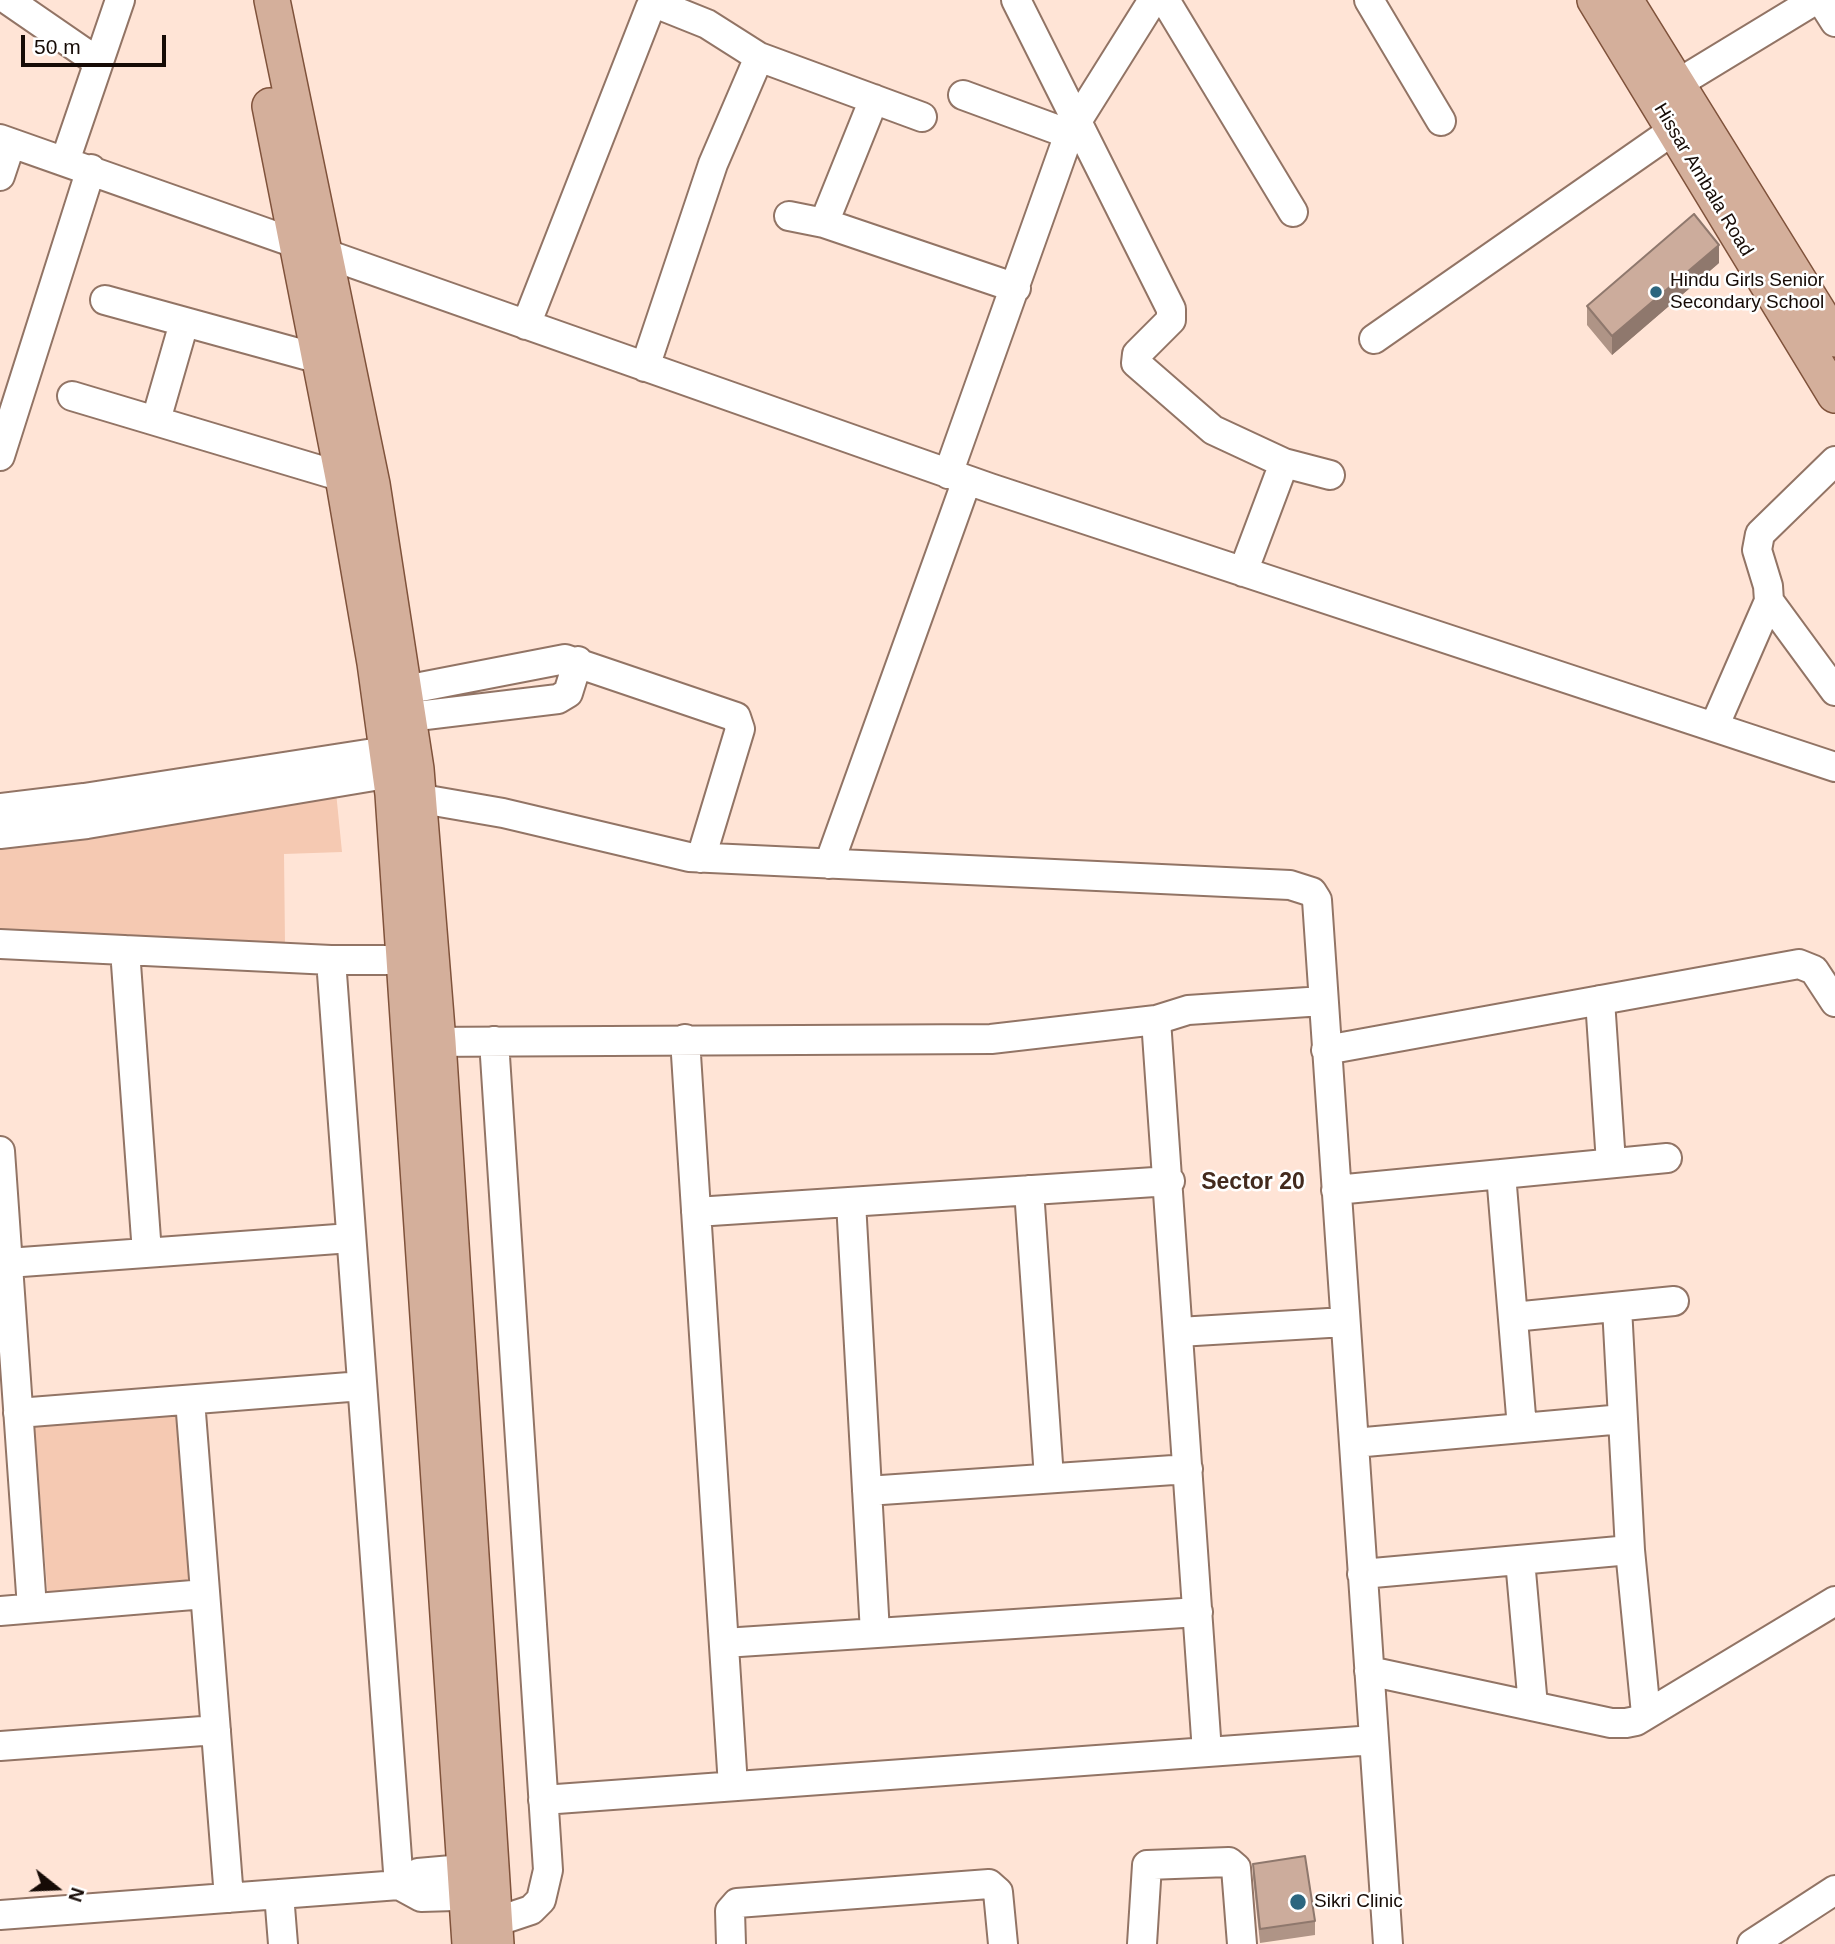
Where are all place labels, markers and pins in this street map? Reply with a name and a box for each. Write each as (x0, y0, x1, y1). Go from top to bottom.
place label: Hindu Girls Senior Secondary School (1670, 270, 1824, 314)
marker: Hindu Girls Senior Secondary School (1648, 284, 1664, 300)
place label: Sikri Clinic (1314, 1891, 1403, 1913)
marker: Sikri Clinic (1288, 1892, 1308, 1912)

